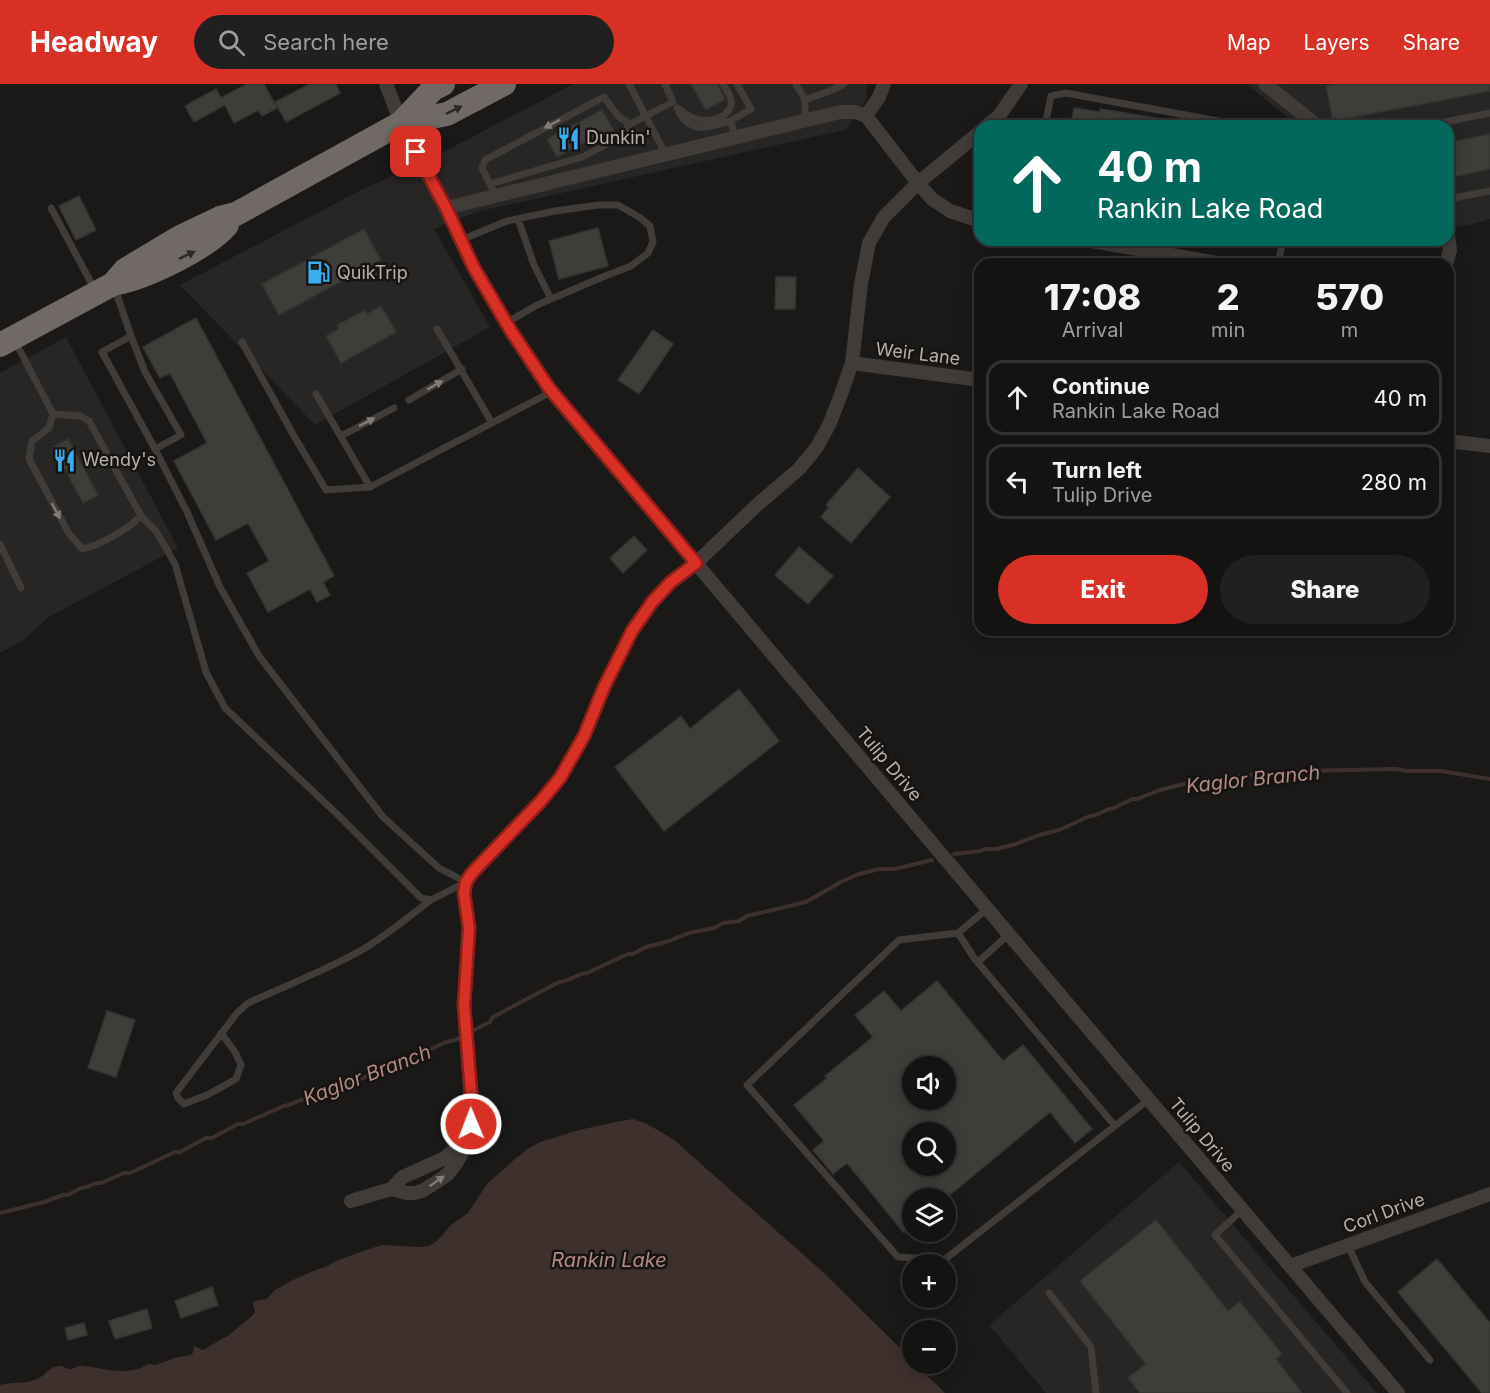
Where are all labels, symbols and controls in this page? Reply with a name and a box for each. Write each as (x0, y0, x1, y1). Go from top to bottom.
search box (194, 15, 614, 69)
text: Headway (30, 25, 158, 59)
icon: search (215, 26, 248, 59)
text: Search here (263, 29, 389, 55)
text: Map (1227, 30, 1271, 55)
text: Layers (1304, 30, 1370, 55)
text: Share (1403, 30, 1460, 55)
one-way arrow (446, 105, 463, 114)
one-way arrow (544, 119, 561, 129)
restaurant icon: Dunkin' (555, 125, 581, 151)
pin (390, 126, 441, 177)
place label: Dunkin' (586, 127, 651, 148)
icon: arrive (399, 135, 432, 168)
text: 40 m (1097, 141, 1202, 192)
icon: ahead (998, 144, 1076, 222)
text: Rankin Lake Road (1097, 192, 1323, 225)
one-way arrow (178, 250, 195, 259)
fuel station icon: QuikTrip (306, 260, 332, 286)
place label: QuikTrip (337, 262, 408, 283)
text: 17:08 (1044, 275, 1141, 319)
text: 2 (1217, 275, 1240, 319)
text: 570 (1315, 275, 1384, 319)
text: Arrival (1062, 318, 1123, 342)
text: min (1211, 318, 1245, 342)
text: m (1341, 318, 1358, 342)
street label: Weir Lane (875, 338, 961, 369)
text: Continue (1052, 373, 1150, 399)
one-way arrow (427, 379, 443, 390)
icon: ahead (1001, 381, 1034, 414)
text: 40 m (1373, 385, 1427, 411)
text: Rankin Lake Road (1052, 399, 1220, 423)
one-way arrow (359, 417, 376, 427)
restaurant icon: Wendy's (51, 447, 77, 473)
place label: Wendy's (82, 449, 156, 470)
text: Turn left (1052, 457, 1142, 483)
icon: left (1001, 465, 1034, 498)
text: 280 m (1361, 469, 1427, 495)
text: Tulip Drive (1052, 483, 1152, 507)
one-way arrow (51, 503, 61, 520)
button: Exit (998, 555, 1208, 624)
button: Share (1220, 555, 1430, 624)
street label: Tulip Drive (852, 722, 926, 805)
water label: Kaglor Branch (1185, 760, 1321, 798)
water label: Kaglor Branch (300, 1040, 434, 1110)
map controls (902, 1056, 956, 1374)
button: sound (902, 1056, 956, 1110)
position arrow (439, 1092, 503, 1156)
street label: Tulip Drive (1165, 1093, 1239, 1176)
button: search (902, 1122, 956, 1176)
one-way arrow (428, 1175, 444, 1187)
button: layers (902, 1188, 956, 1242)
street label: Corl Drive (1340, 1188, 1427, 1237)
water label: Rankin Lake (551, 1248, 667, 1272)
button: + (902, 1254, 956, 1308)
button: − (902, 1320, 956, 1374)

